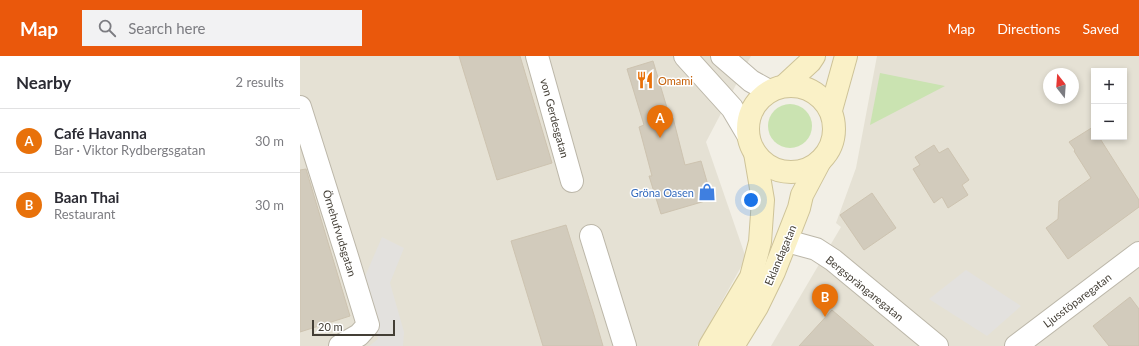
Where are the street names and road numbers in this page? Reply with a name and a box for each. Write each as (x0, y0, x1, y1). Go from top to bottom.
street label: von Gerdesgatan (538, 77, 572, 159)
street label: Örnehufvudsgatan (321, 188, 359, 278)
street label: Eklandagatan (761, 223, 799, 287)
street label: Bergsprängaregatan (823, 253, 907, 323)
street label: Ljusstöparegatan (1040, 270, 1114, 330)

